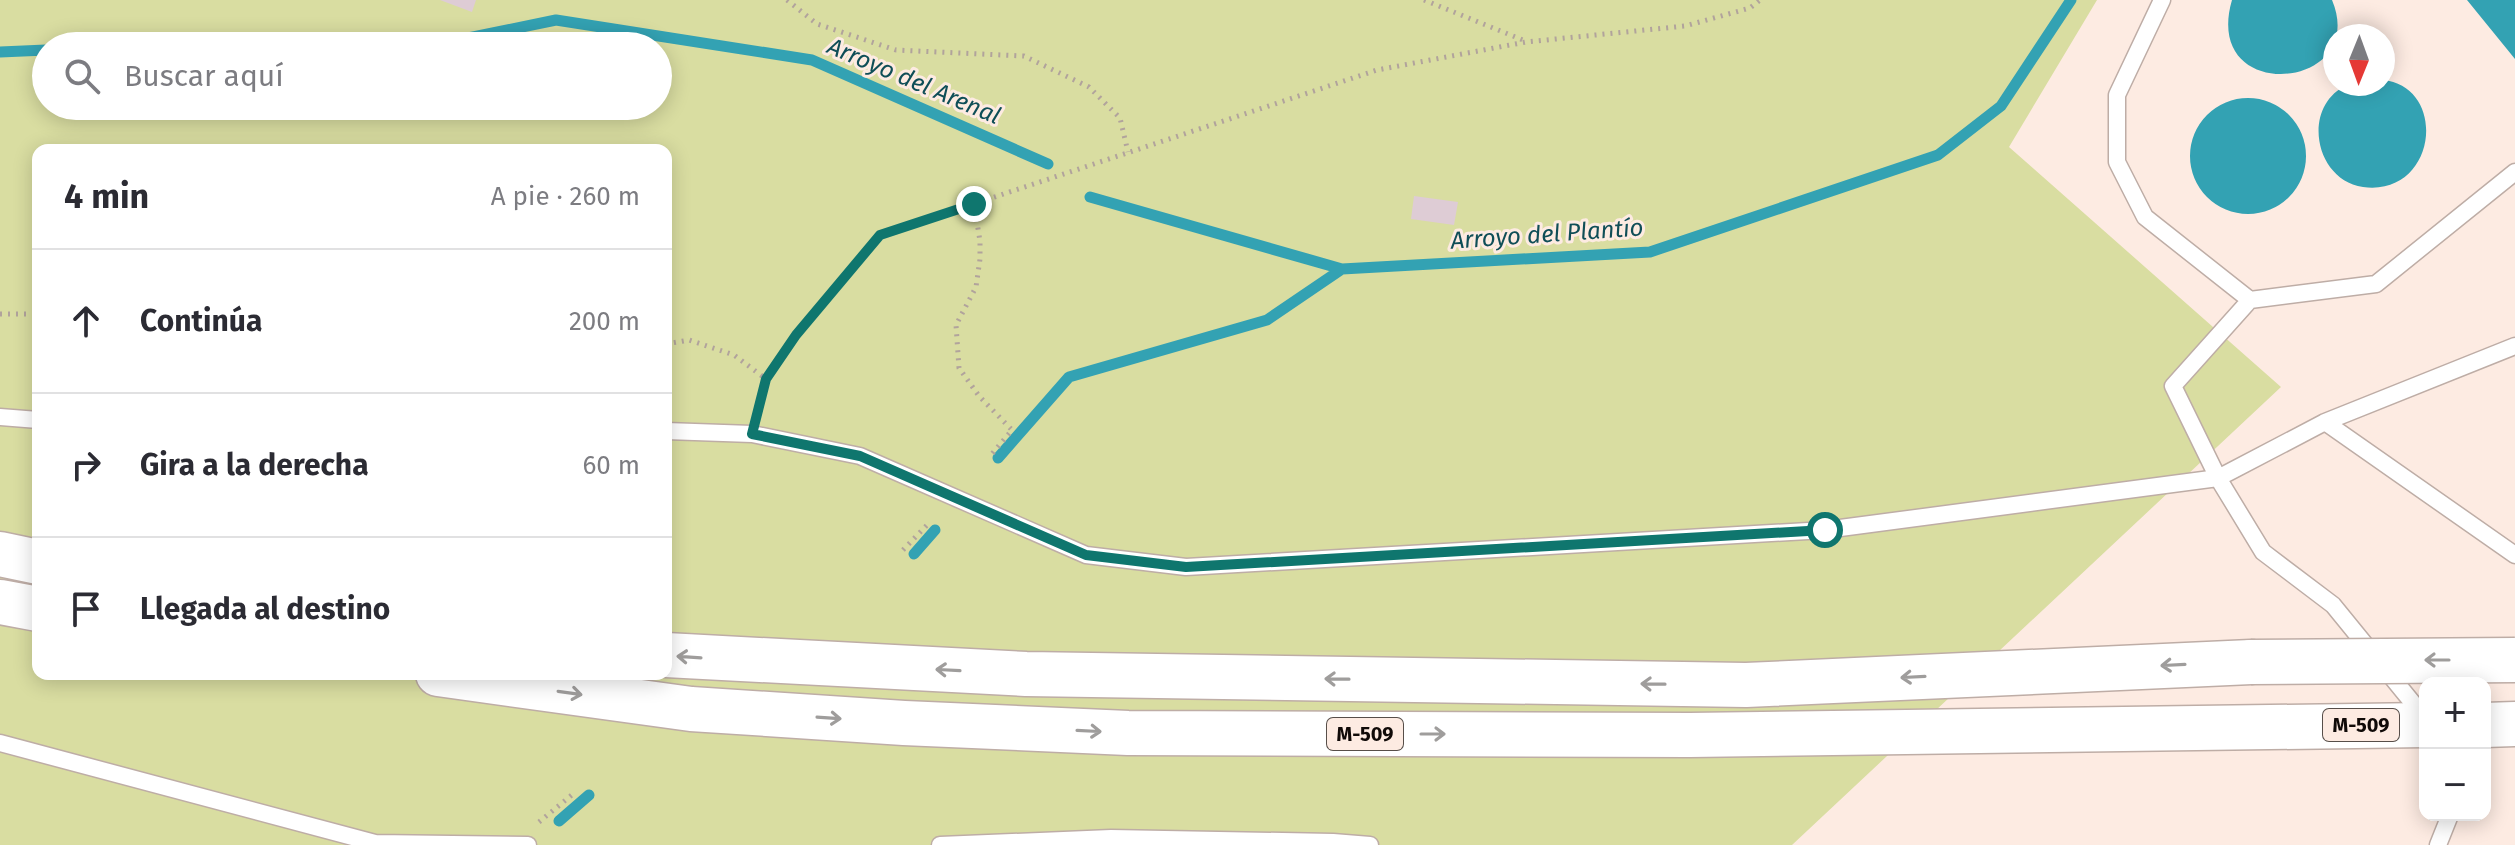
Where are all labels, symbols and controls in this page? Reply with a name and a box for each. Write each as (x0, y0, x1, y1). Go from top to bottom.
north arrow (2323, 24, 2395, 96)
search box (32, 32, 672, 120)
water label: Arroyo del Arenal (822, 32, 1005, 130)
icon: search (60, 54, 104, 98)
text: Buscar aquí (124, 58, 284, 94)
text: 4 min (64, 176, 149, 217)
text: A pie · 260 m (491, 181, 640, 212)
route end (956, 186, 992, 222)
water label: Arroyo del Plantío (1449, 213, 1644, 255)
icon: ahead (64, 299, 108, 343)
text: Continúa (140, 303, 262, 339)
text: 200 m (569, 306, 640, 337)
icon: right (64, 443, 108, 487)
text: Gira a la derecha (140, 447, 369, 483)
text: 60 m (582, 450, 640, 481)
route start (1807, 512, 1843, 548)
icon: arrive (64, 587, 108, 631)
text: Llegada al destino (140, 591, 390, 627)
one-way arrow (676, 649, 703, 664)
one-way arrow (2424, 652, 2451, 668)
one-way arrow (2160, 658, 2187, 673)
one-way arrow (935, 662, 962, 677)
one-way arrow (1900, 670, 1927, 685)
one-way arrow (1324, 671, 1351, 687)
one-way arrow (1640, 676, 1667, 692)
map controls (2419, 677, 2491, 821)
button: + (2419, 677, 2491, 749)
one-way arrow (556, 685, 583, 700)
road number: M-509 (2323, 709, 2399, 741)
one-way arrow (815, 711, 842, 726)
road number: M-509 (1327, 718, 1403, 750)
one-way arrow (1075, 724, 1102, 739)
one-way arrow (1419, 726, 1446, 742)
button: − (2419, 749, 2491, 821)

